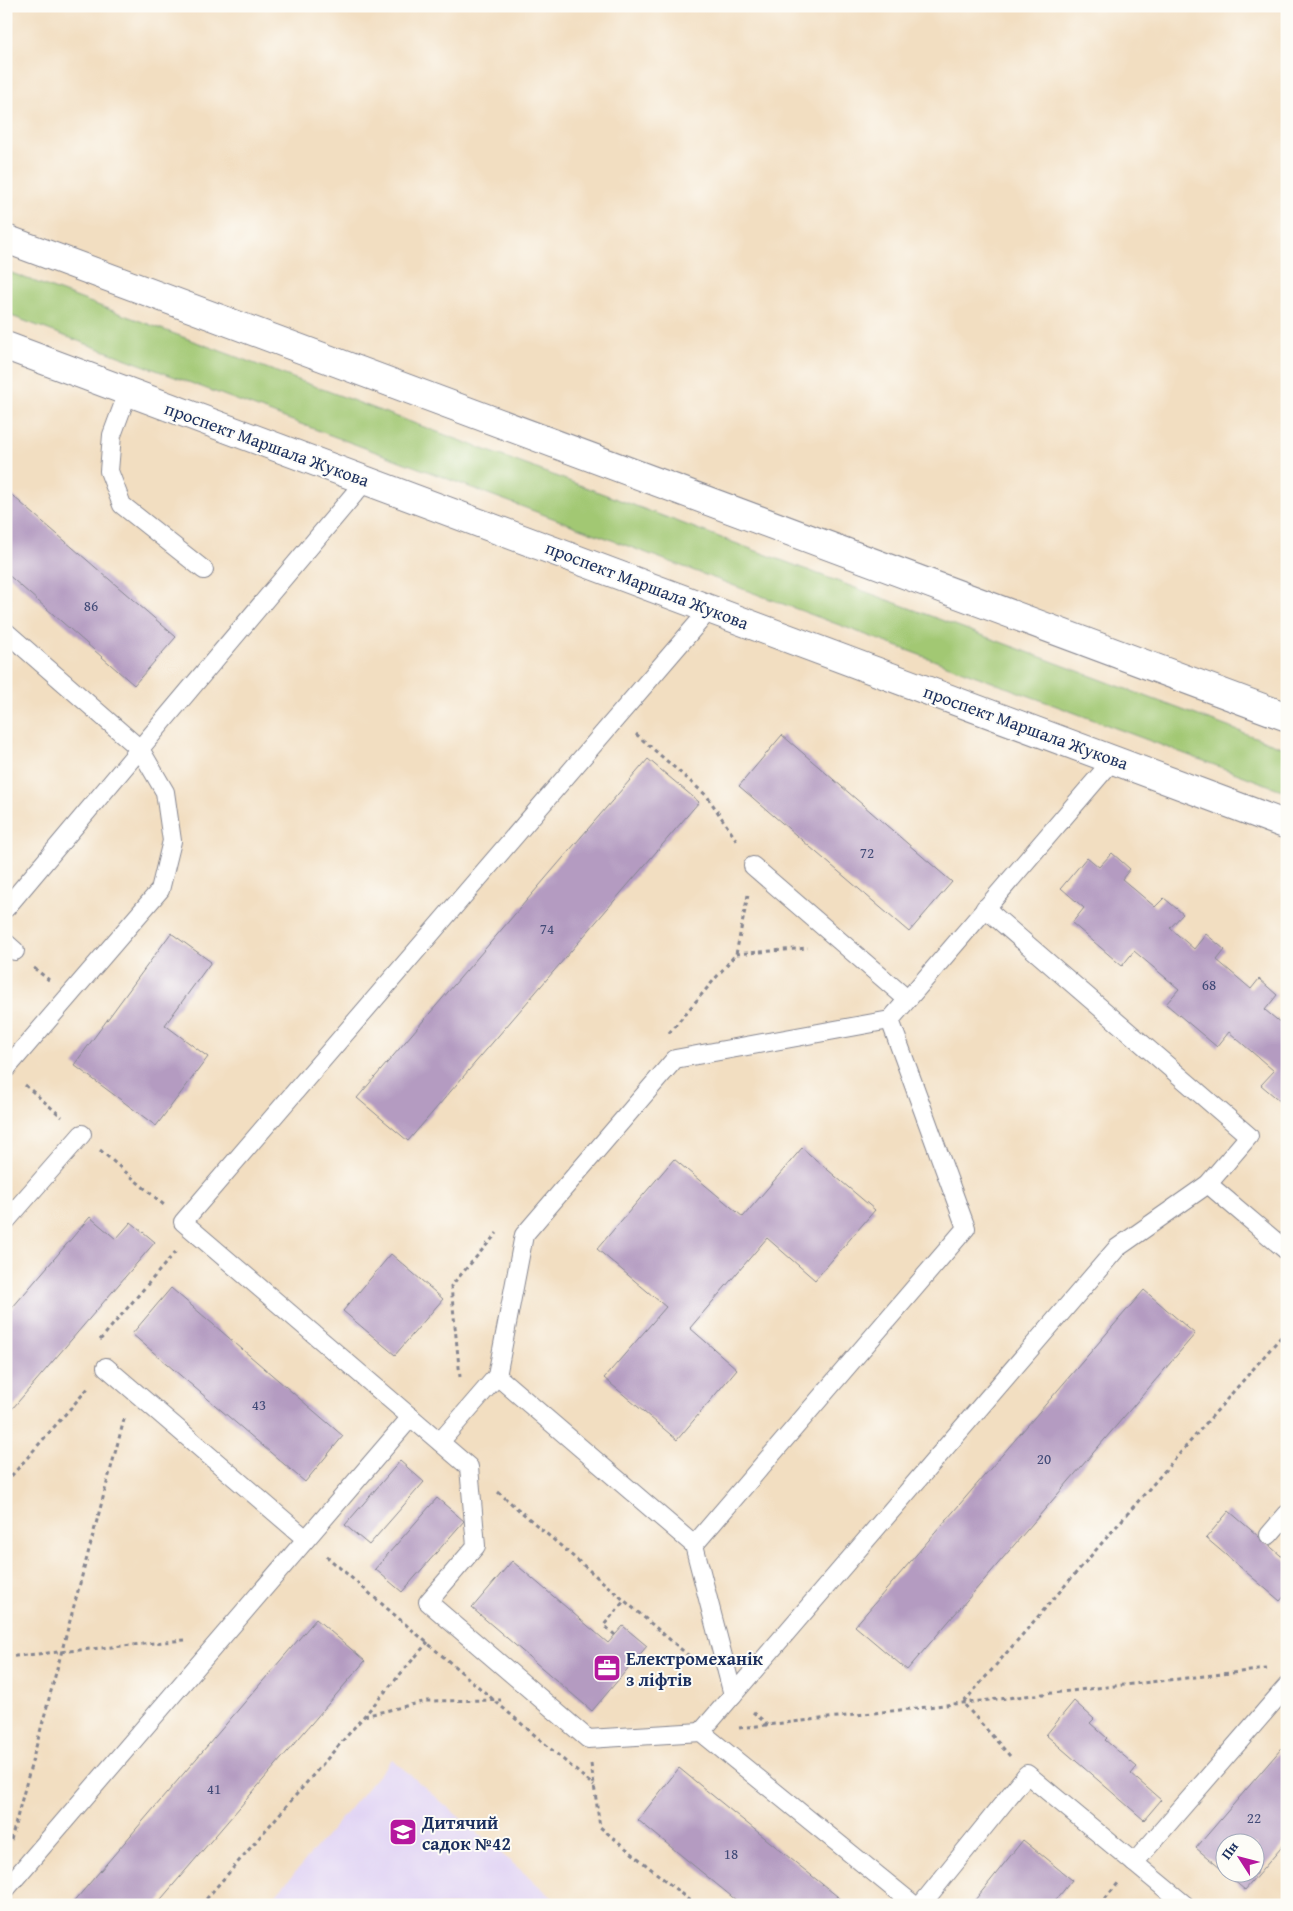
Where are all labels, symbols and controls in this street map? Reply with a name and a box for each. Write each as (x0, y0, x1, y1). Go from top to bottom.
street label: проспект Маршала Жукова (161, 394, 373, 494)
street label: проспект Маршала Жукова (541, 534, 753, 636)
house number: 86 (84, 595, 98, 616)
street label: проспект Маршала Жукова (920, 677, 1132, 777)
house number: 72 (860, 842, 874, 863)
house number: 74 (540, 918, 554, 939)
house number: 68 (1202, 974, 1216, 995)
house number: 43 (252, 1394, 266, 1415)
house number: 20 (1037, 1448, 1051, 1469)
place label: Електромеханік з ліфтів (626, 1645, 764, 1693)
office icon: Електромеханік з ліфтів (592, 1653, 622, 1683)
house number: 41 (207, 1778, 221, 1799)
house number: 22 (1247, 1807, 1261, 1828)
place label: Дитячий садок №42 (421, 1809, 511, 1857)
school or university icon: Дитячий садок №42 (388, 1817, 418, 1847)
north arrow (1216, 1834, 1266, 1884)
text: Пн (1216, 1837, 1243, 1864)
house number: 18 (724, 1843, 738, 1864)

